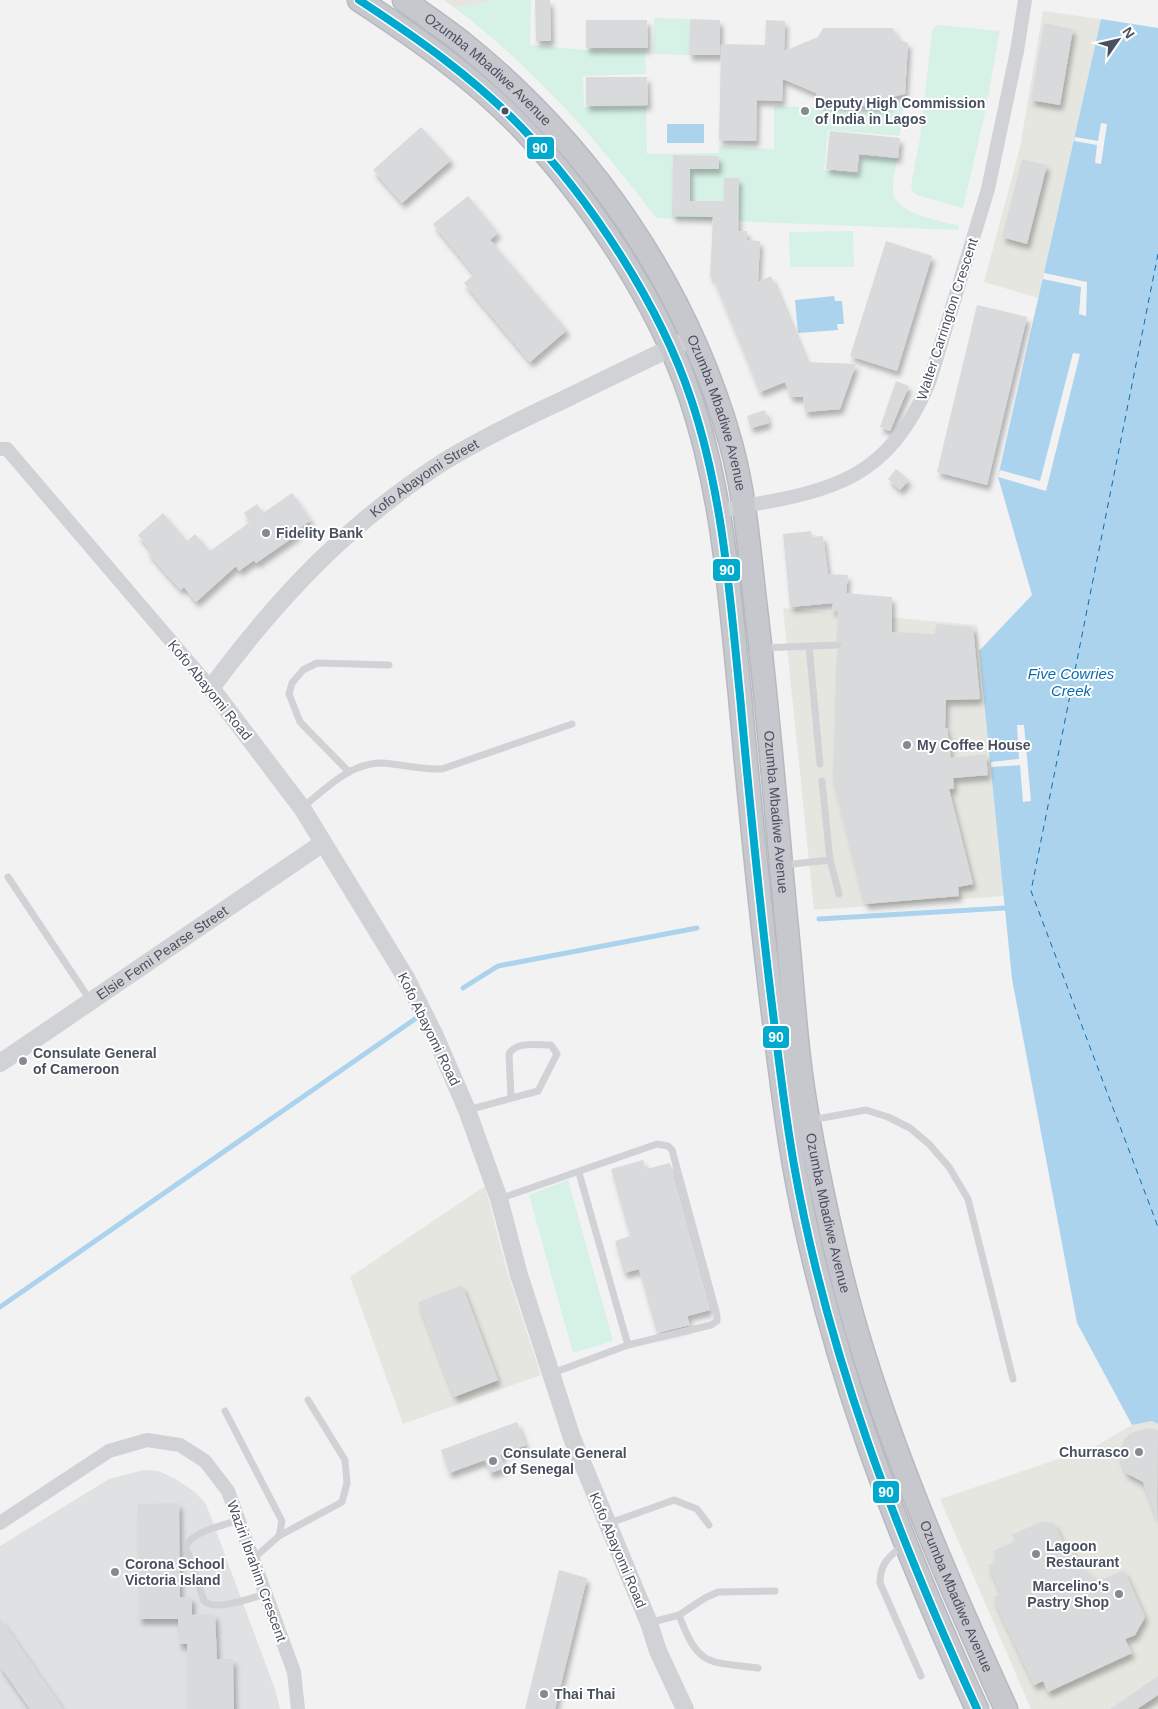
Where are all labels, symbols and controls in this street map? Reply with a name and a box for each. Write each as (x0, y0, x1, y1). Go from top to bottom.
street label: Ozumba Mbadiwe Avenue (421, 10, 555, 129)
north arrow (1093, 15, 1143, 65)
text: N (1119, 24, 1138, 41)
place label: Deputy High Commission of India in Lagos (815, 95, 985, 127)
marker: Deputy High Commission of India in Lagos (799, 105, 811, 117)
unlabelled marker (500, 106, 510, 116)
line badge: 90 (526, 136, 555, 160)
text: 90 (532, 140, 548, 156)
street label: Walter Carrington Crescent (913, 236, 981, 402)
street label: Ozumba Mbadiwe Avenue (684, 332, 749, 492)
street label: Kofo Abayomi Street (367, 435, 481, 520)
place label: Fidelity Bank (276, 525, 363, 541)
marker: Fidelity Bank (260, 527, 272, 539)
line badge: 90 (712, 558, 741, 582)
text: 90 (719, 562, 735, 578)
street label: Kofo Abayomi Road (165, 637, 255, 743)
water label: Five Cowries Creek (1028, 665, 1115, 699)
street label: Ozumba Mbadiwe Avenue (761, 730, 792, 894)
place label: My Coffee House (917, 737, 1031, 753)
marker: My Coffee House (901, 739, 913, 751)
street label: Elsie Femi Pearse Street (93, 902, 231, 1003)
street label: Kofo Abayomi Road (395, 970, 463, 1088)
line badge: 90 (762, 1025, 790, 1049)
text: 90 (768, 1029, 784, 1045)
place label: Consulate General of Cameroon (33, 1045, 157, 1077)
marker: Consulate General of Cameroon (17, 1055, 29, 1067)
street label: Ozumba Mbadiwe Avenue (803, 1132, 854, 1295)
place label: Churrasco (1059, 1444, 1129, 1460)
place label: Consulate General of Senegal (503, 1445, 627, 1477)
marker: Churrasco (1133, 1446, 1145, 1458)
marker: Consulate General of Senegal (487, 1455, 499, 1467)
line badge: 90 (872, 1480, 900, 1504)
text: 90 (878, 1484, 894, 1500)
street label: Kofo Abayomi Road (586, 1490, 650, 1610)
street label: Waziri Ibrahim Crescent (224, 1498, 290, 1644)
street label: Ozumba Mbadiwe Avenue (917, 1518, 996, 1675)
place label: Lagoon Restaurant (1046, 1538, 1119, 1570)
marker: Lagoon Restaurant (1030, 1548, 1042, 1560)
place label: Corona School Victoria Island (125, 1556, 225, 1588)
marker: Corona School Victoria Island (109, 1566, 121, 1578)
place label: Marcelino's Pastry Shop (1027, 1578, 1109, 1610)
marker: Marcelino's Pastry Shop (1113, 1588, 1125, 1600)
place label: Thai Thai (554, 1686, 615, 1702)
marker: Thai Thai (538, 1688, 550, 1700)

